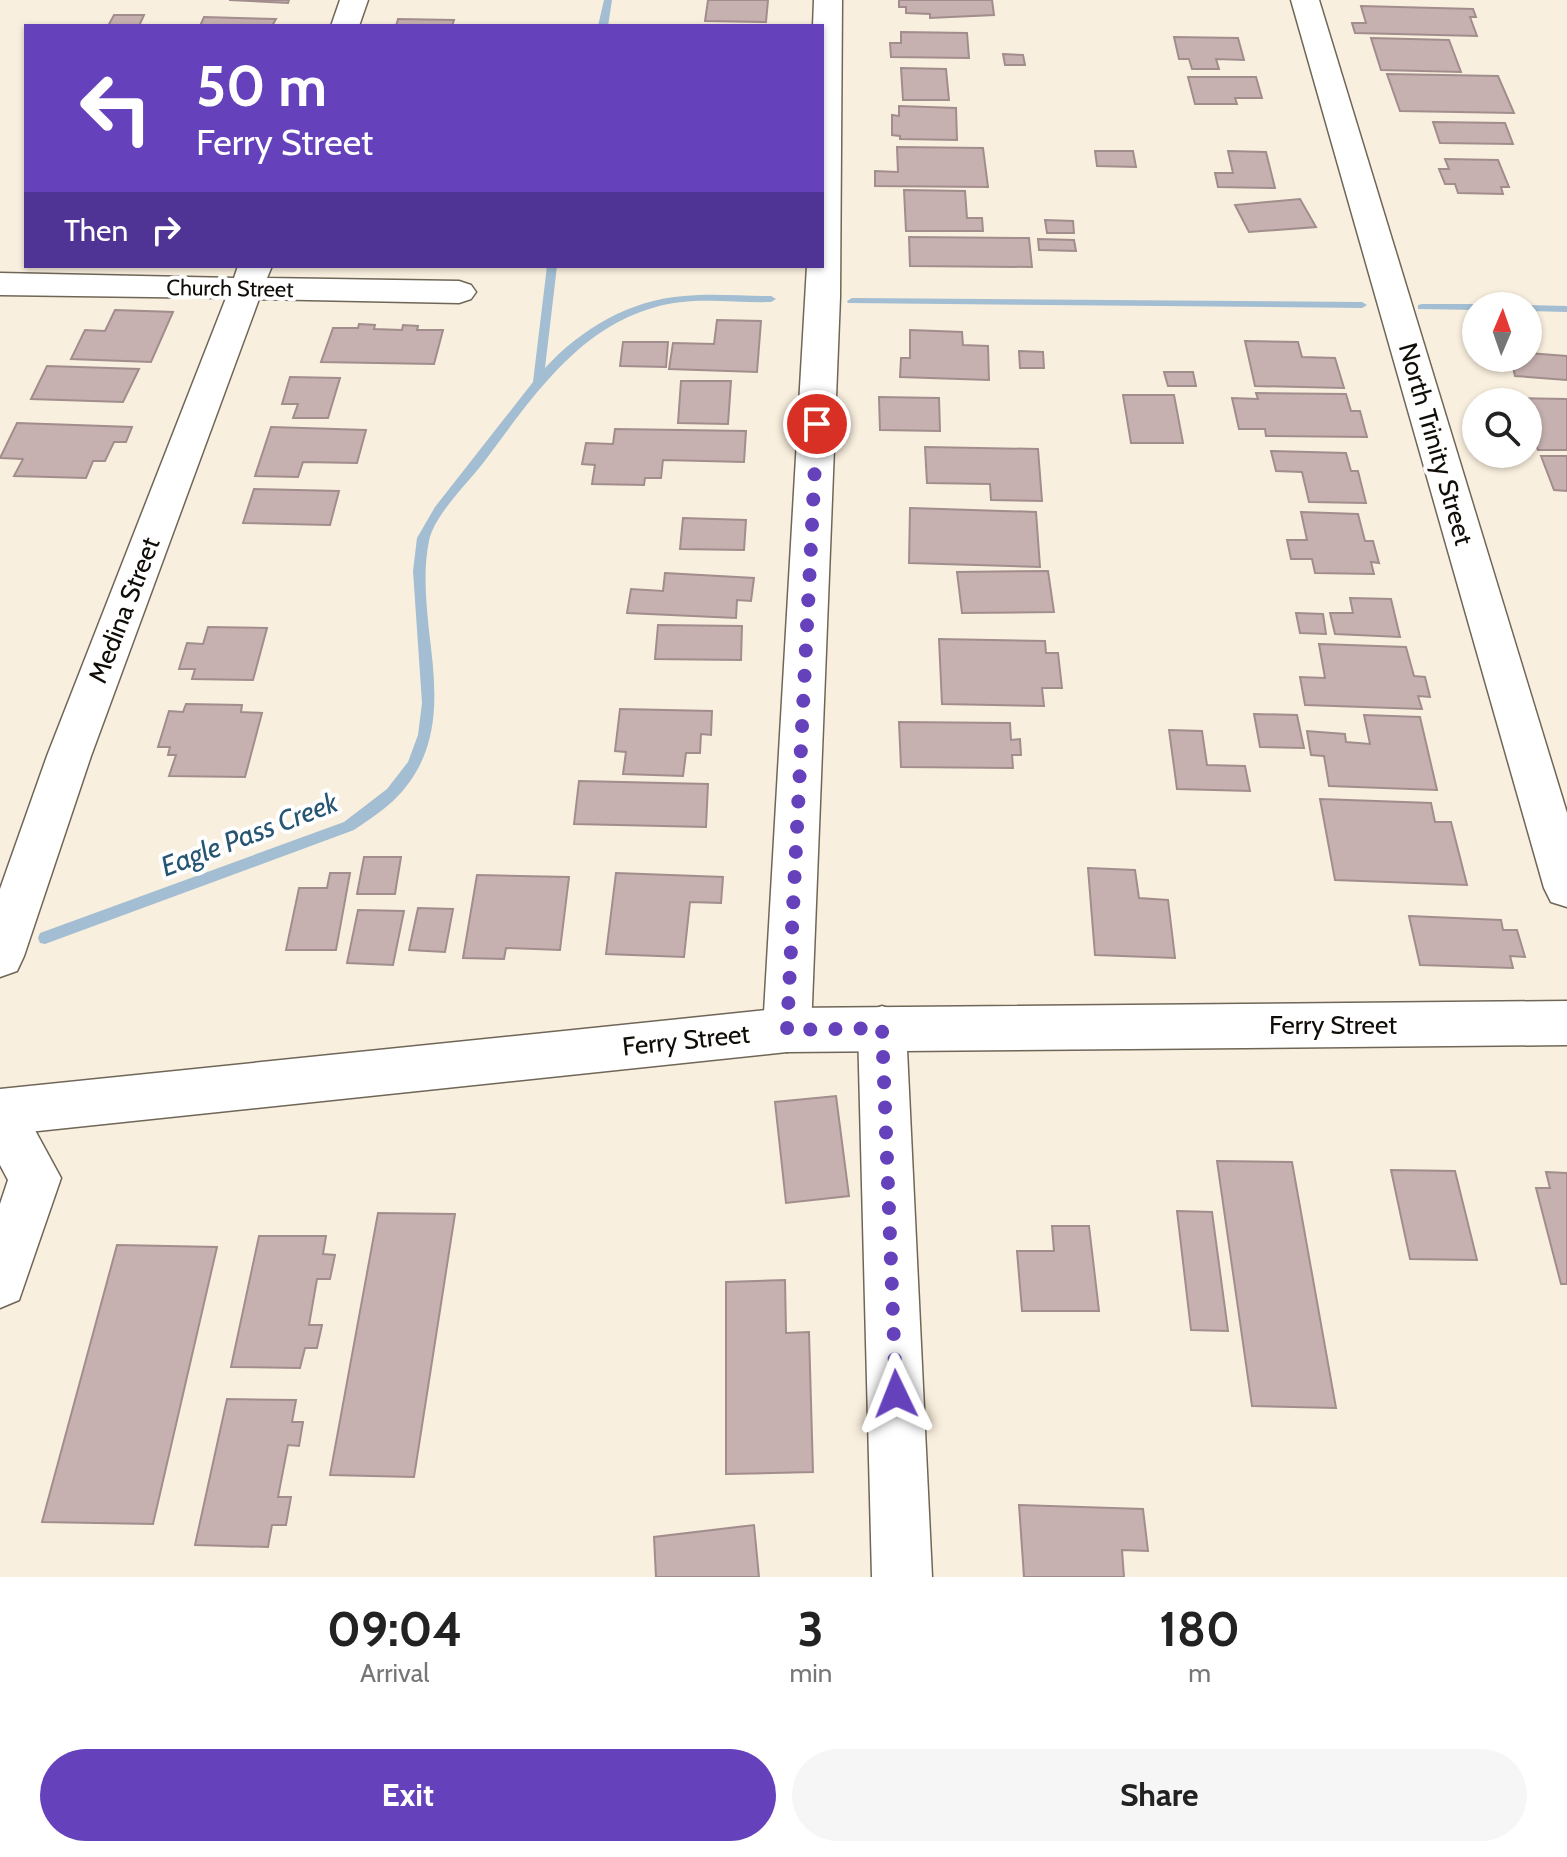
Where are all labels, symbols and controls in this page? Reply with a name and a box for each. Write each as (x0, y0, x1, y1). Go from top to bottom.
text: 50 m (196, 52, 327, 120)
icon: left (64, 56, 168, 160)
text: Ferry Street (196, 120, 373, 164)
icon: right (144, 208, 188, 252)
text: Then (64, 212, 128, 249)
street label: Church Street (166, 274, 294, 303)
north arrow (1462, 292, 1542, 372)
map controls (1462, 292, 1542, 468)
street label: North Trinity Street (1392, 339, 1480, 549)
button: search (1462, 388, 1542, 468)
pin (783, 390, 851, 458)
icon: arrive (795, 402, 839, 446)
street label: Medina Street (82, 532, 167, 688)
water label: Eagle Pass Creek (156, 784, 343, 883)
street label: Ferry Street (1269, 1009, 1397, 1041)
street label: Ferry Street (621, 1017, 752, 1063)
position arrow (854, 1352, 938, 1436)
text: 09:04 (327, 1600, 462, 1658)
text: 3 (798, 1600, 824, 1658)
text: 180 (1159, 1600, 1240, 1658)
text: Arrival (360, 1657, 429, 1689)
text: min (789, 1657, 832, 1689)
text: m (1188, 1657, 1211, 1689)
button: Exit (40, 1749, 776, 1841)
button: Share (792, 1749, 1527, 1841)

